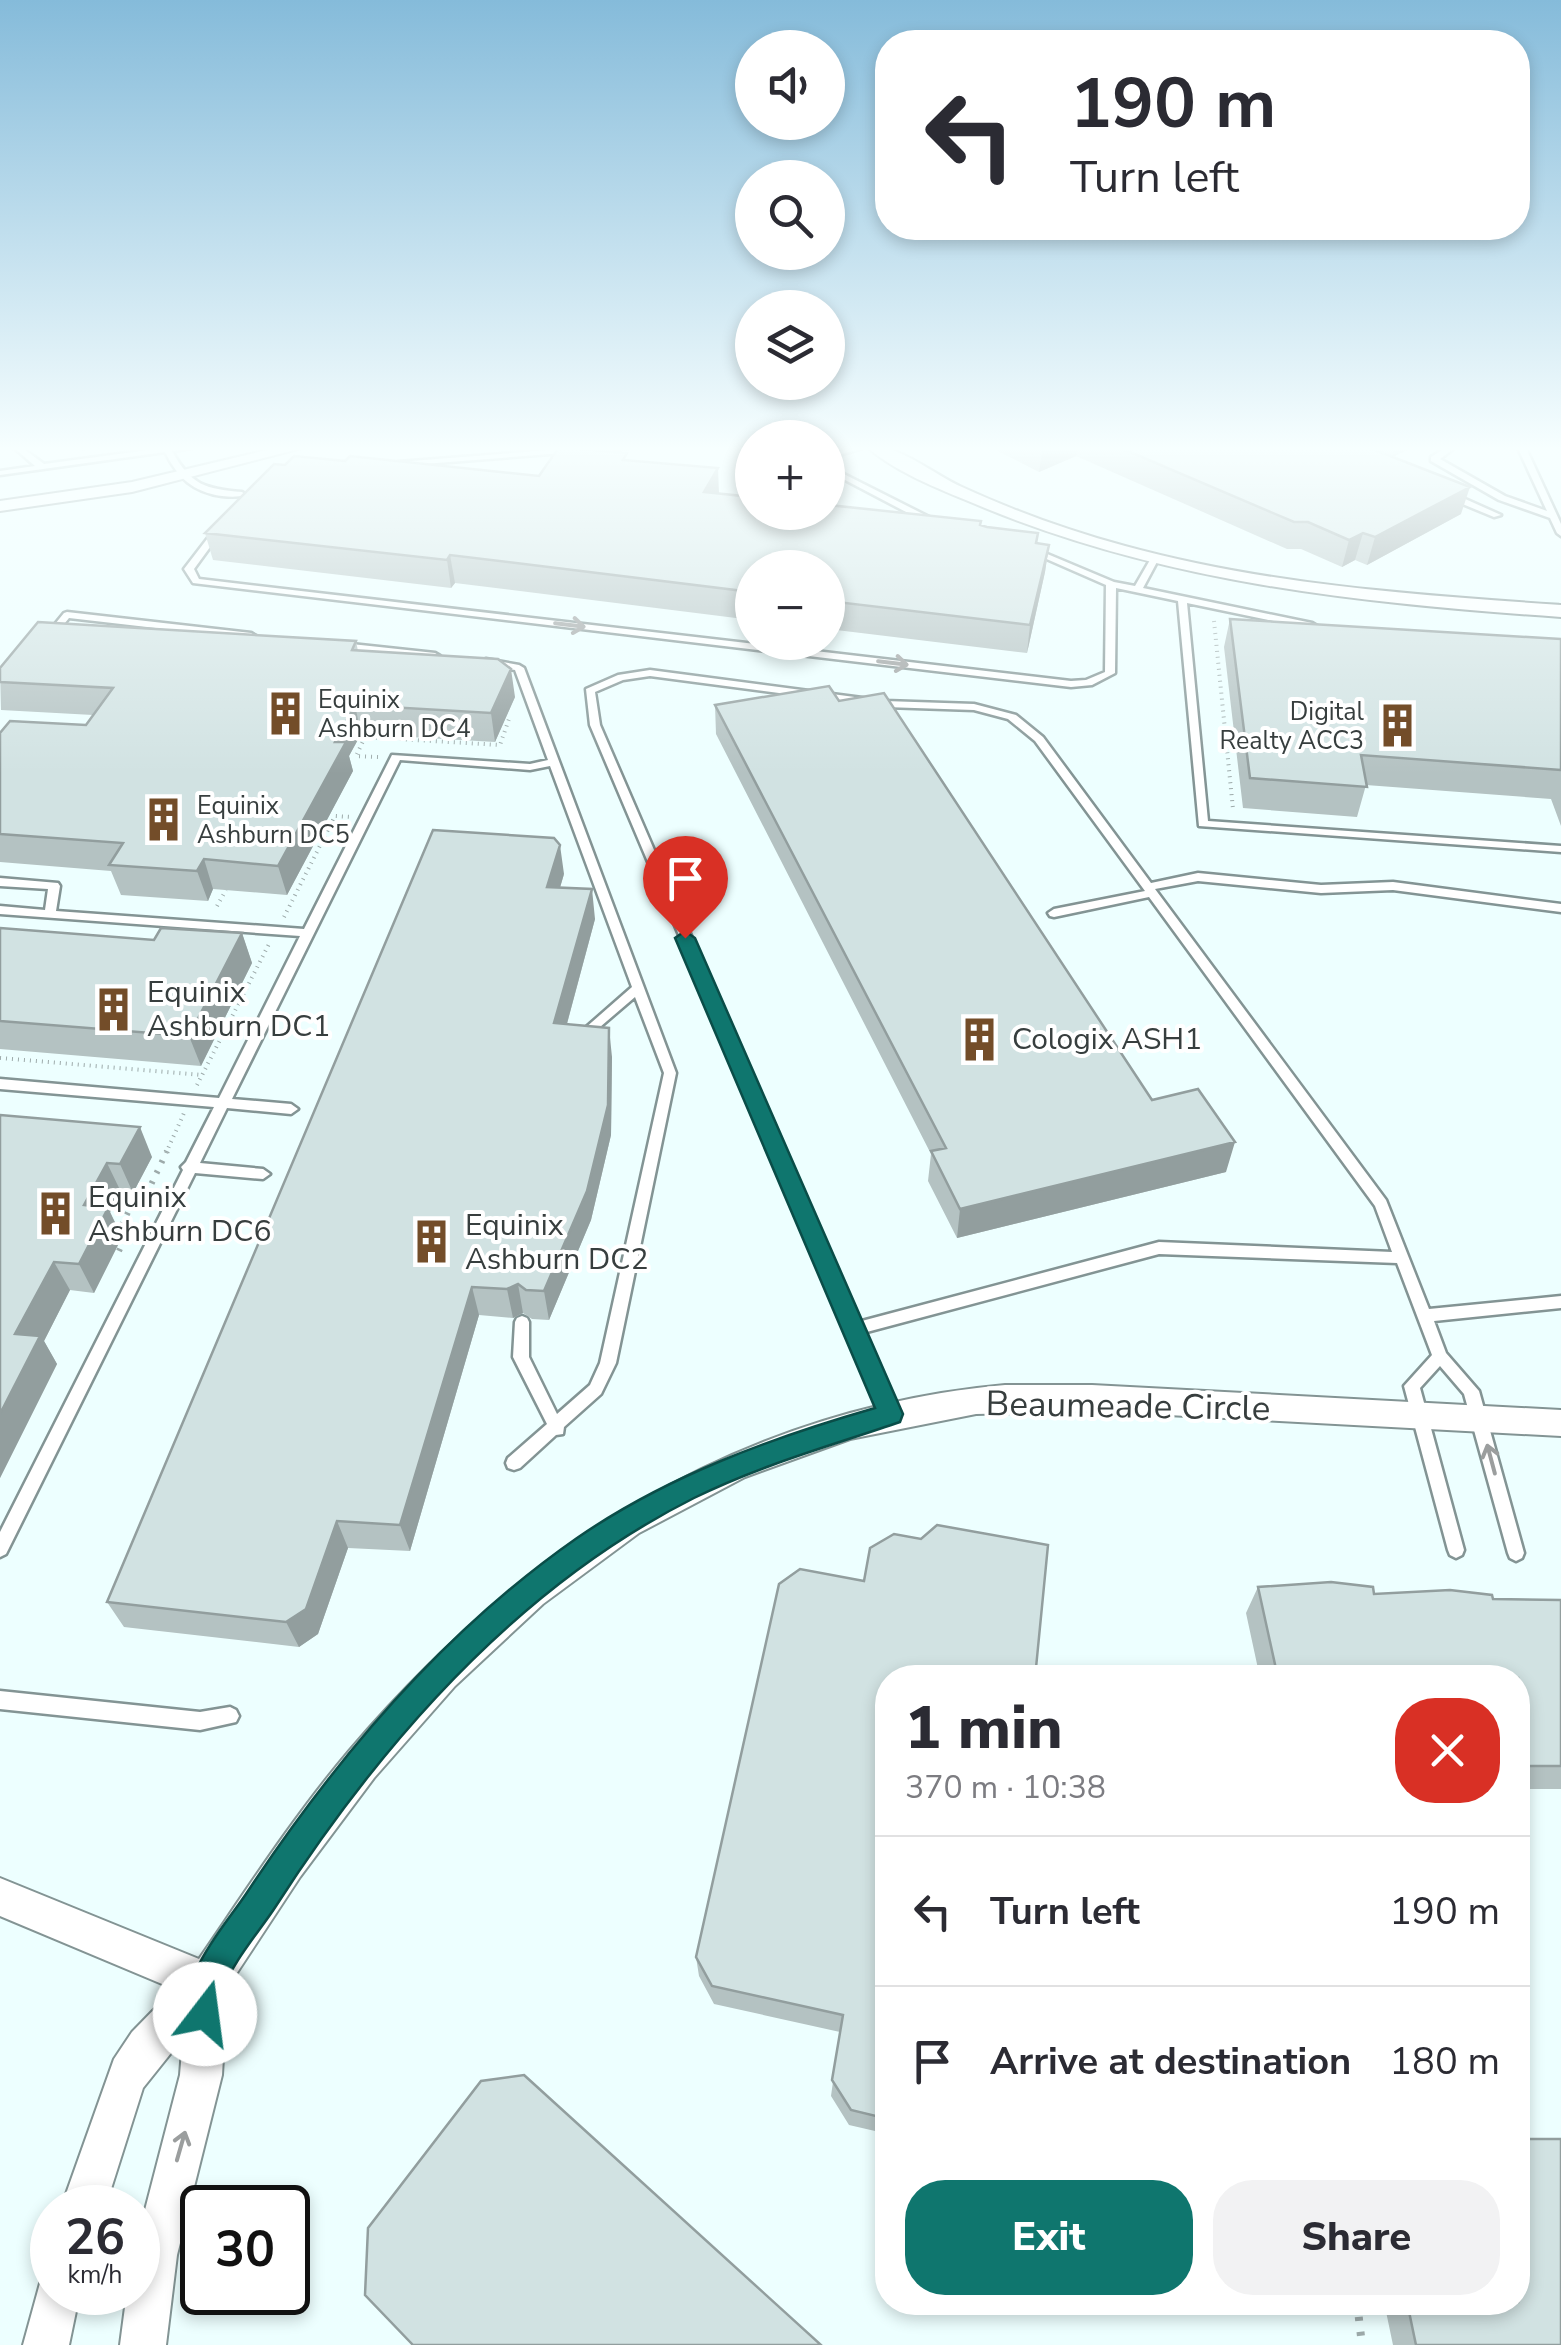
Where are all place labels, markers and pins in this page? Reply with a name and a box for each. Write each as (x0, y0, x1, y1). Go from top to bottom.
place label: Equinix Ashburn DC4 (318, 683, 471, 746)
building icon: Equinix Ashburn DC4 (261, 690, 309, 738)
place label: Digital Realty ACC3 (1220, 695, 1365, 758)
building icon: Digital Realty ACC3 (1373, 702, 1421, 750)
place label: Equinix Ashburn DC5 (197, 789, 350, 852)
building icon: Equinix Ashburn DC5 (140, 796, 188, 844)
pin (643, 836, 728, 939)
place label: Equinix Ashburn DC1 (147, 972, 330, 1047)
building icon: Equinix Ashburn DC1 (90, 985, 138, 1033)
building icon: Cologix ASH1 (955, 1015, 1003, 1063)
place label: Cologix ASH1 (1012, 1019, 1202, 1060)
place label: Equinix Ashburn DC6 (88, 1177, 271, 1252)
building icon: Equinix Ashburn DC6 (31, 1190, 79, 1238)
place label: Equinix Ashburn DC2 (465, 1205, 648, 1280)
building icon: Equinix Ashburn DC2 (408, 1218, 456, 1266)

